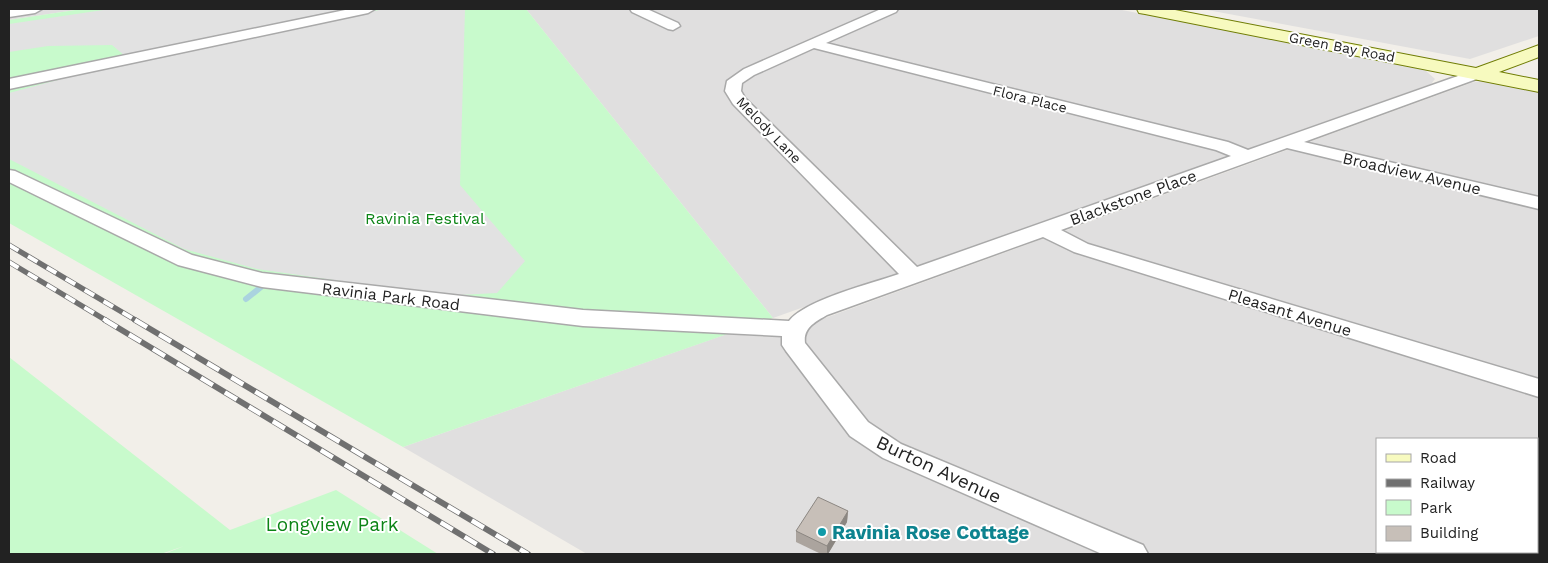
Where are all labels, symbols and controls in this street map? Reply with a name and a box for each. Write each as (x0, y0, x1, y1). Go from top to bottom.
street label: Green Bay Road (1288, 29, 1396, 65)
street label: Flora Place (991, 82, 1069, 116)
street label: Melody Lane (733, 93, 805, 167)
street label: Broadview Avenue (1341, 148, 1483, 199)
street label: Blackstone Place (1067, 166, 1199, 229)
park label: Ravinia Festival (365, 209, 485, 228)
street label: Ravinia Park Road (321, 279, 461, 314)
street label: Pleasant Avenue (1226, 285, 1354, 340)
street label: Burton Avenue (873, 430, 1005, 508)
legend (1376, 438, 1538, 553)
text: Road (1420, 449, 1457, 467)
text: Railway (1420, 474, 1475, 492)
text: Park (1420, 499, 1453, 517)
park label: Longview Park (266, 513, 399, 536)
place label: Ravinia Rose Cottage (832, 521, 1029, 544)
text: Building (1420, 524, 1478, 542)
marker: Ravinia Rose Cottage (816, 526, 828, 538)

